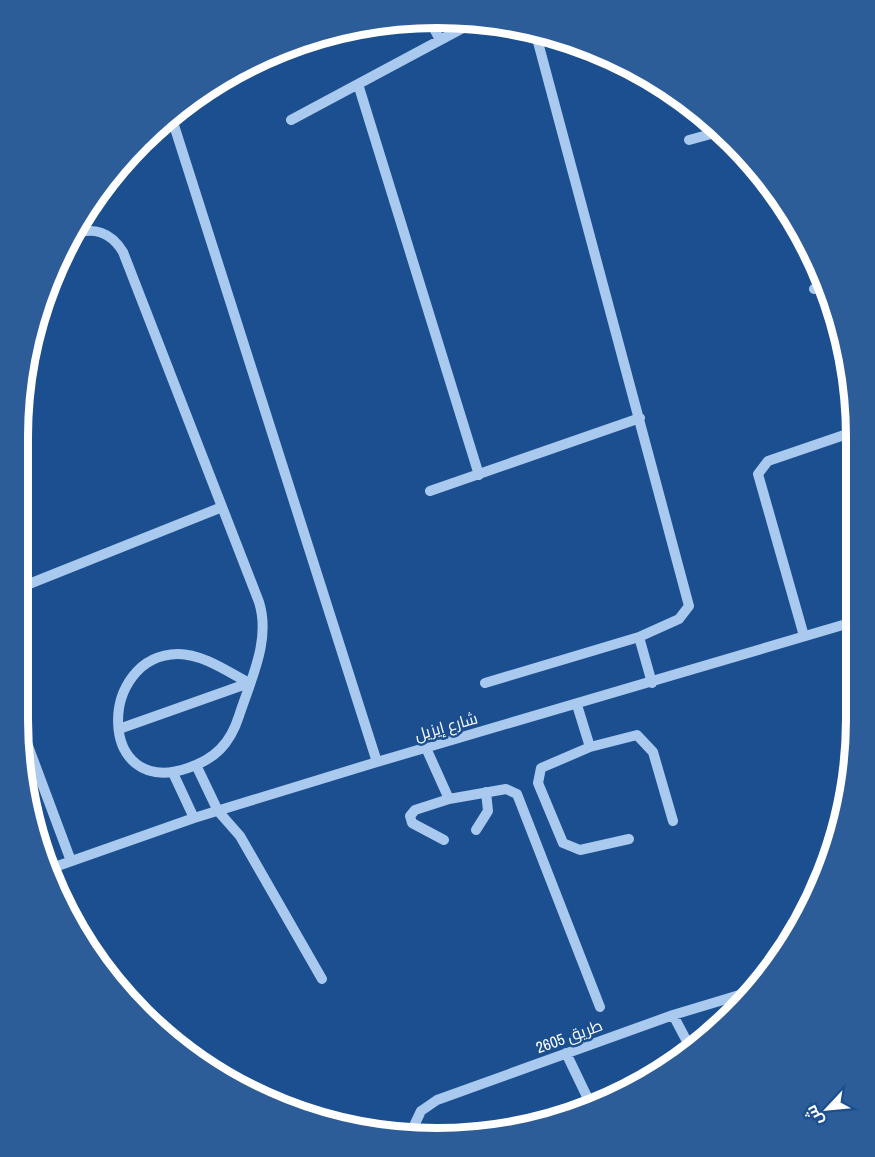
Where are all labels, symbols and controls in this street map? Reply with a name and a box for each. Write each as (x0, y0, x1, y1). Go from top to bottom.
street label: شارع إيزيل (412, 707, 480, 746)
street label: طريق 2605 (533, 1014, 605, 1058)
north arrow (797, 1079, 857, 1139)
text: ش (799, 1102, 828, 1130)

